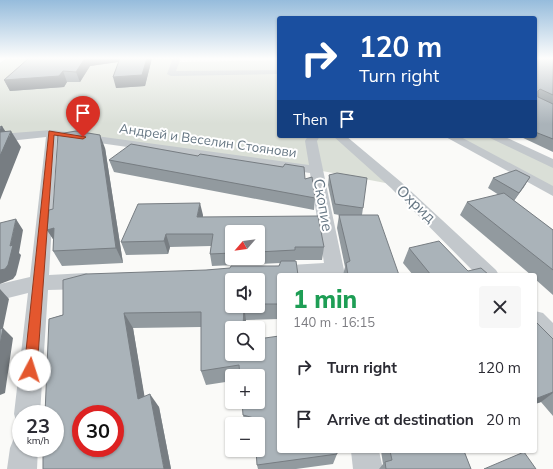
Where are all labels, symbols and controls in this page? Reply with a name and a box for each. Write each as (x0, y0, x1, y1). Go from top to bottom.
text: 120 m (359, 29, 442, 64)
icon: right (293, 32, 345, 84)
text: Turn right (359, 64, 439, 87)
pin (66, 96, 100, 137)
icon: arrive (72, 102, 94, 124)
icon: arrive (336, 108, 358, 130)
text: Then (293, 110, 328, 129)
street label: Андрей и Веселин Стоянови (118, 120, 298, 160)
street label: Скопие (310, 177, 337, 233)
street label: Охрид (393, 181, 440, 227)
north arrow (225, 225, 265, 265)
map controls (225, 225, 265, 457)
button: sound (225, 273, 265, 313)
text: 1 min (293, 284, 357, 314)
button: close (479, 286, 521, 328)
text: 140 m · 16:15 (293, 314, 375, 330)
button: search (225, 321, 265, 361)
position arrow (9, 349, 51, 391)
icon: right (293, 356, 315, 378)
text: Turn right (327, 358, 397, 377)
text: 120 m (477, 358, 521, 377)
button: + (225, 369, 265, 409)
speed limit sign: 30 (72, 405, 124, 457)
icon: arrive (293, 408, 315, 430)
text: Arrive at destination (327, 410, 474, 429)
text: 20 m (486, 410, 521, 429)
text: 23 (26, 413, 50, 438)
button: − (225, 417, 265, 457)
text: km/h (27, 434, 49, 447)

